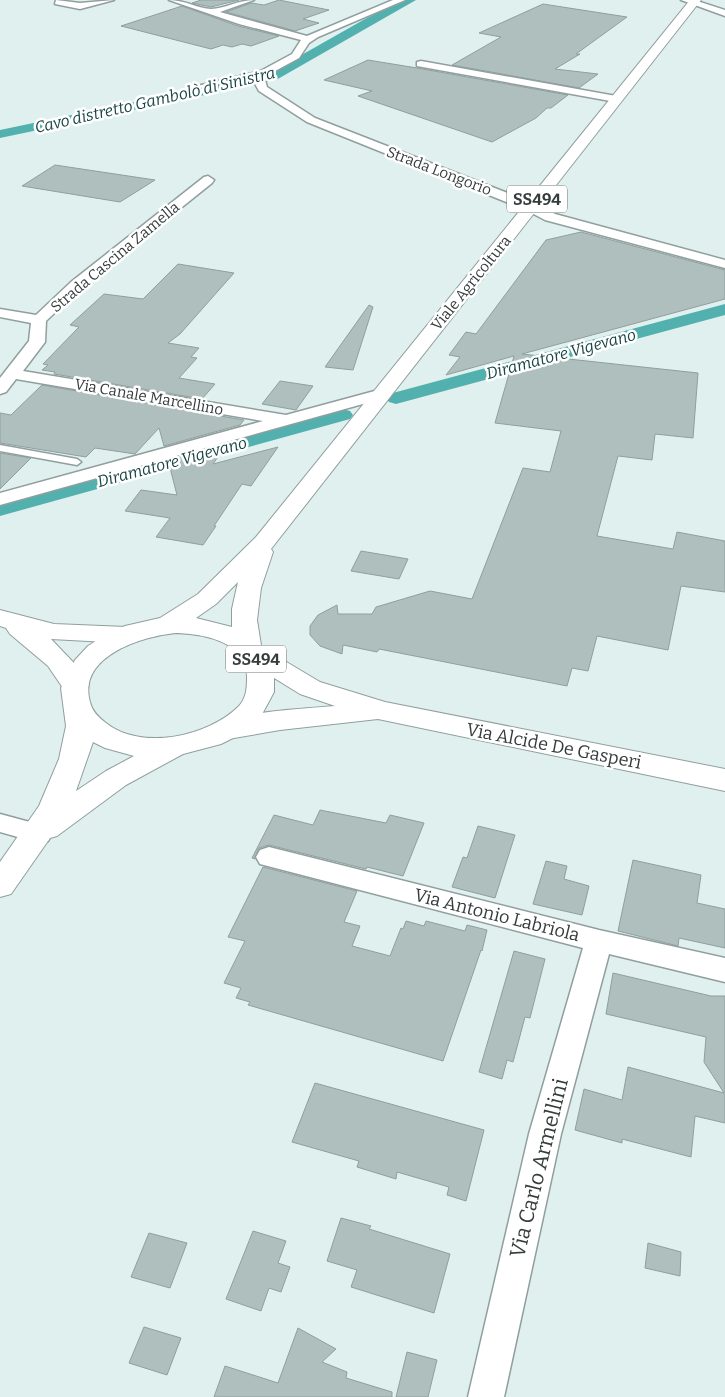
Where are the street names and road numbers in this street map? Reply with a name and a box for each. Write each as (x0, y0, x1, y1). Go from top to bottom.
street label: Strada Longorio (384, 143, 494, 199)
road number: SS494 (507, 185, 567, 212)
street label: Strada Cascina Zamella (47, 198, 183, 316)
street label: Viale Agricoltura (427, 232, 515, 334)
street label: Via Canale Marcellino (73, 375, 225, 419)
road number: SS494 (226, 646, 286, 672)
street label: Via Alcide De Gasperi (465, 718, 643, 774)
street label: Via Antonio Labriola (412, 884, 582, 946)
street label: Via Carlo Armellini (504, 1076, 574, 1260)

